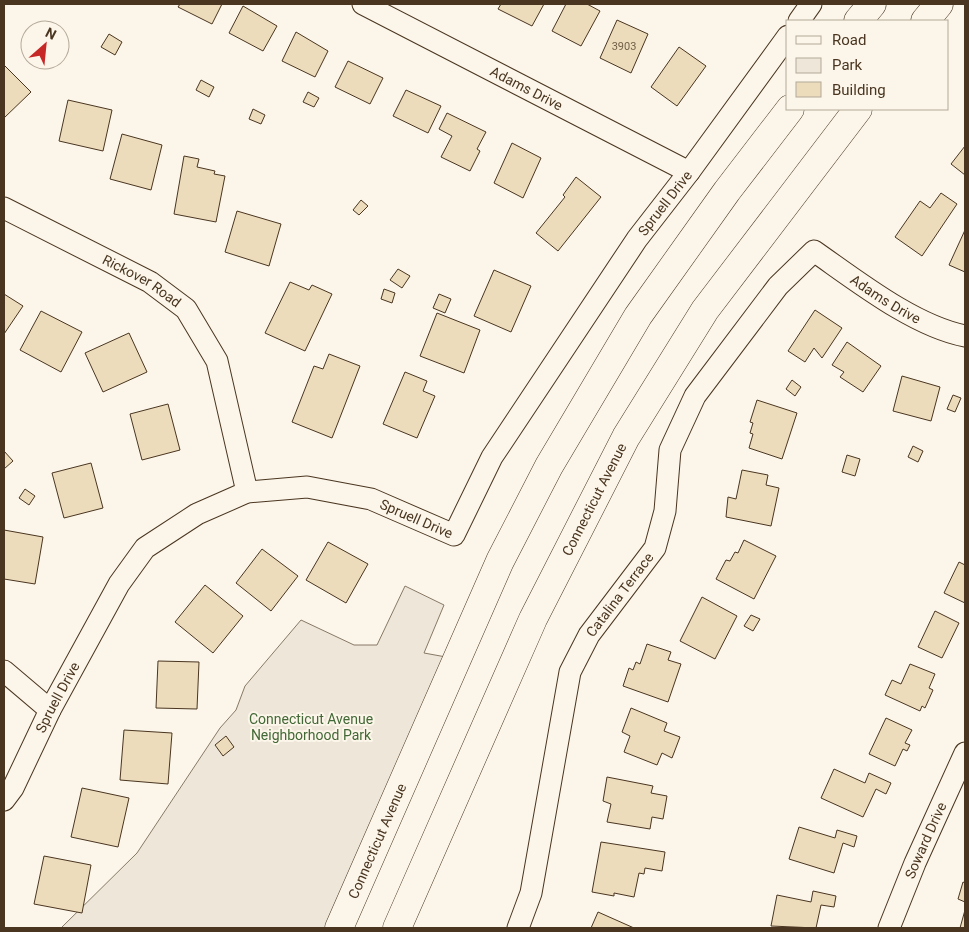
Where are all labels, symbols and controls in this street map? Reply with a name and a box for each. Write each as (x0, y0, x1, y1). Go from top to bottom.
north arrow (20, 20, 70, 70)
legend (786, 20, 949, 110)
text: N (43, 24, 59, 43)
text: Road (832, 31, 866, 49)
house number: 3903 (612, 40, 636, 53)
text: Park (832, 56, 863, 74)
street label: Adams Drive (488, 63, 565, 114)
text: Building (832, 81, 886, 99)
street label: Spruell Drive (635, 167, 695, 239)
street label: Rickover Road (100, 251, 184, 310)
street label: Adams Drive (848, 271, 923, 327)
street label: Connecticut Avenue (559, 440, 630, 558)
street label: Spruell Drive (378, 496, 455, 542)
street label: Catalina Terrace (583, 550, 657, 640)
street label: Spruell Drive (32, 659, 83, 735)
park label: Connecticut Avenue Neighborhood Park (249, 711, 373, 743)
street label: Connecticut Avenue (345, 781, 409, 901)
street label: Soward Drive (902, 800, 950, 881)

